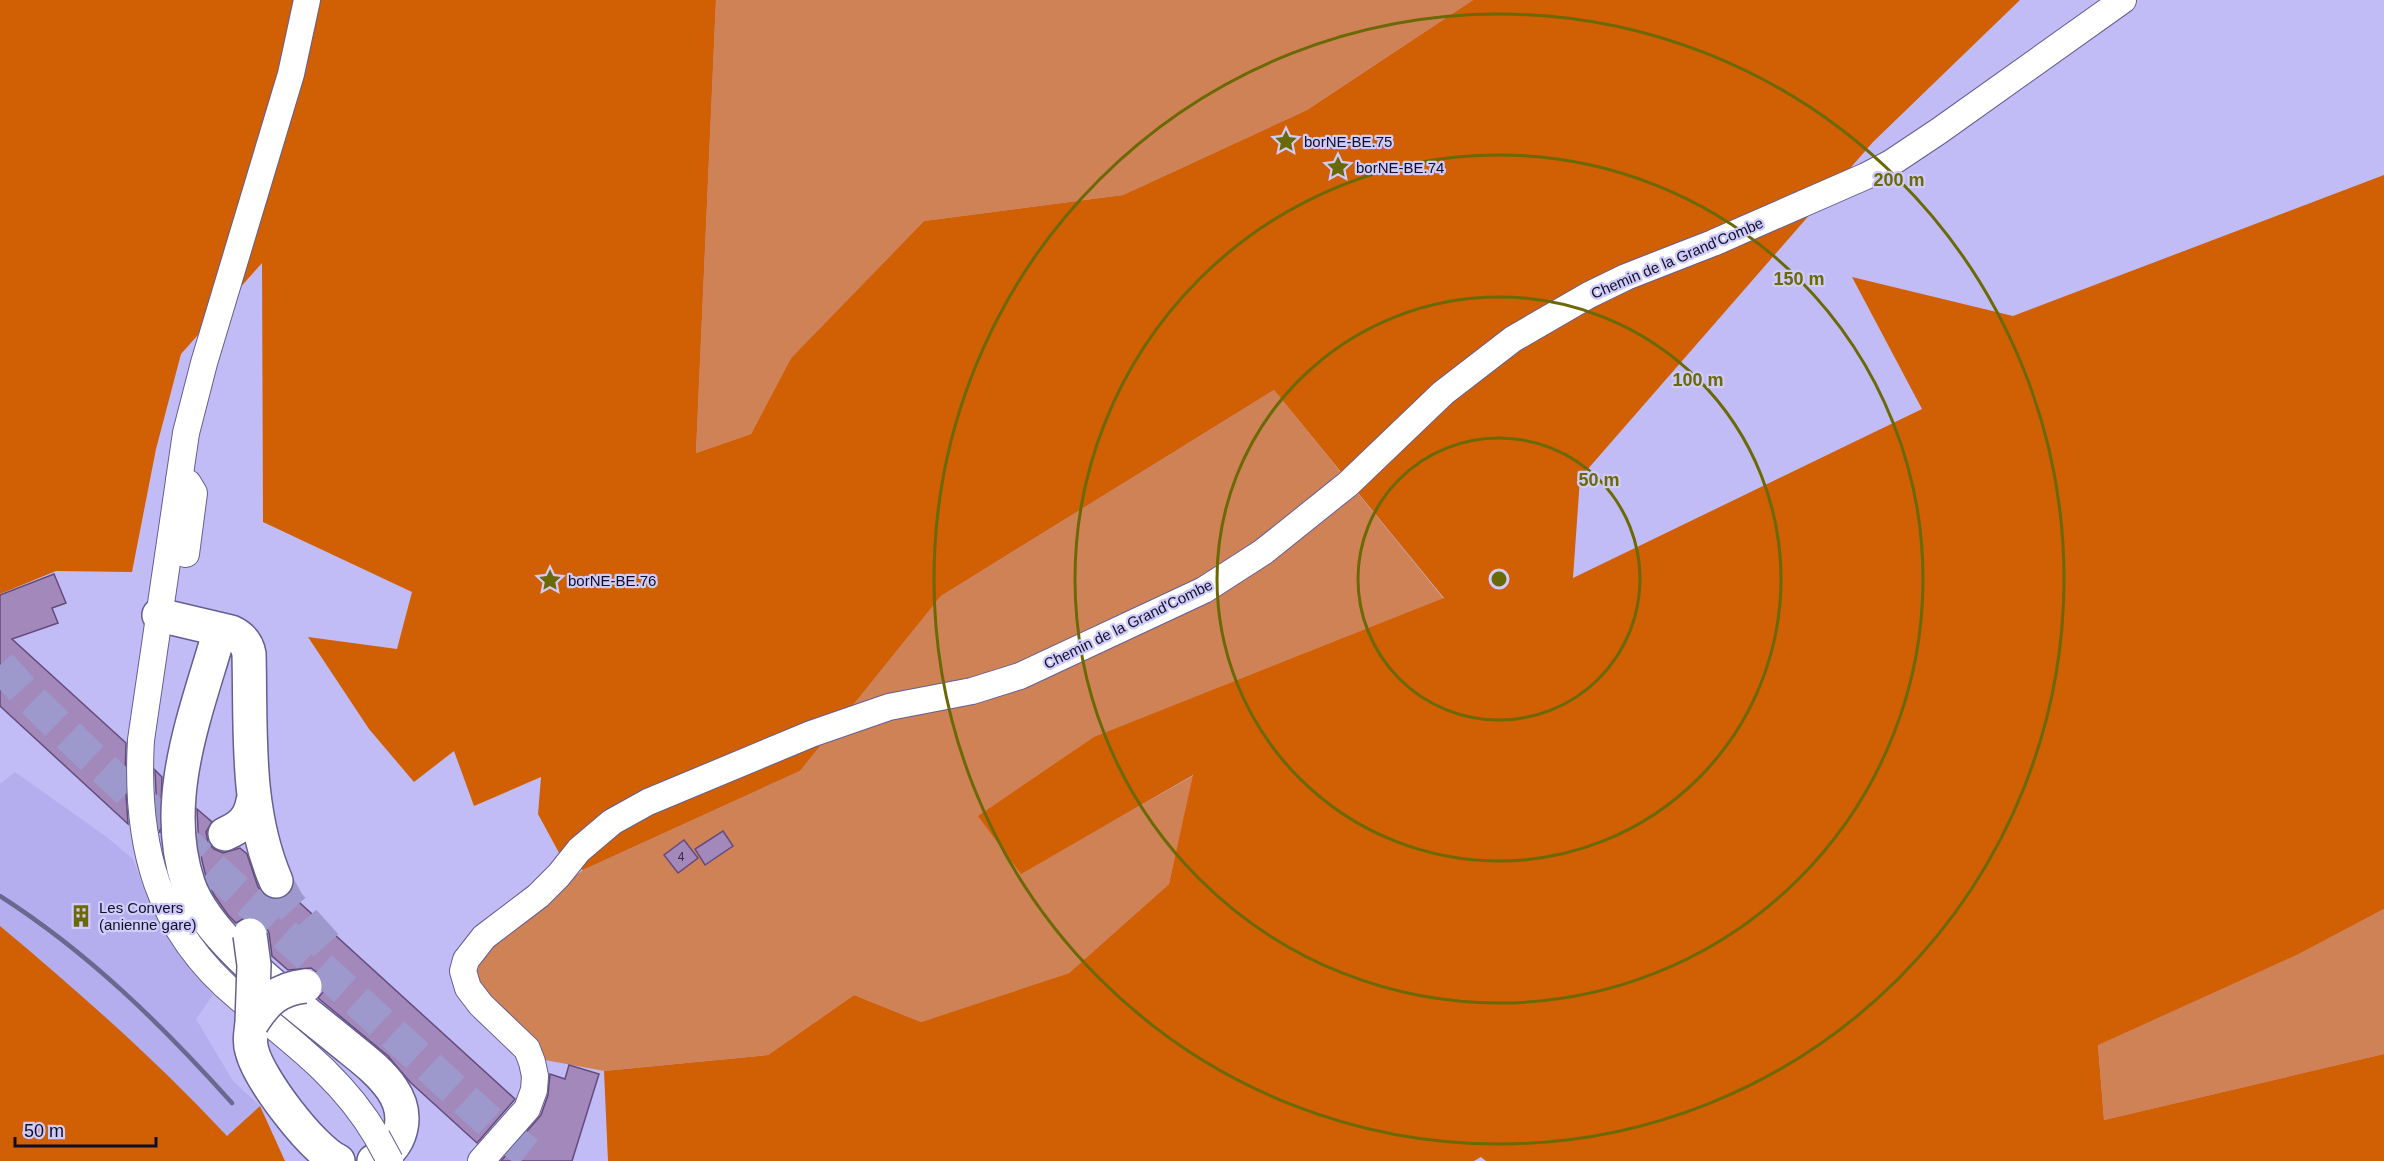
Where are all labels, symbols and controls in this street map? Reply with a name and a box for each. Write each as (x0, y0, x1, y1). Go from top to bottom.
place icon: borNE-BE.75 (1273, 128, 1299, 154)
place label: borNE-BE.75 (1304, 133, 1392, 150)
place icon: borNE-BE.74 (1325, 154, 1351, 180)
place label: borNE-BE.74 (1356, 159, 1444, 176)
text: 200 m (1873, 170, 1925, 190)
street label: Chemin de la Grand'Combe (1588, 214, 1766, 302)
text: 150 m (1773, 269, 1825, 289)
text: 100 m (1672, 370, 1724, 390)
text: 50 m (1578, 470, 1620, 490)
place icon: borNE-BE.76 (537, 567, 563, 593)
centre of rings (1489, 569, 1509, 589)
place label: borNE-BE.76 (568, 572, 656, 589)
street label: Chemin de la Grand'Combe (1041, 576, 1215, 672)
house number: 4 (678, 850, 685, 864)
place label: Les Convers (anienne gare) (99, 899, 197, 933)
building icon: Les Convers (anienne gare) (68, 903, 94, 929)
scale bar (15, 1110, 156, 1148)
text: 50 m (24, 1121, 64, 1141)

